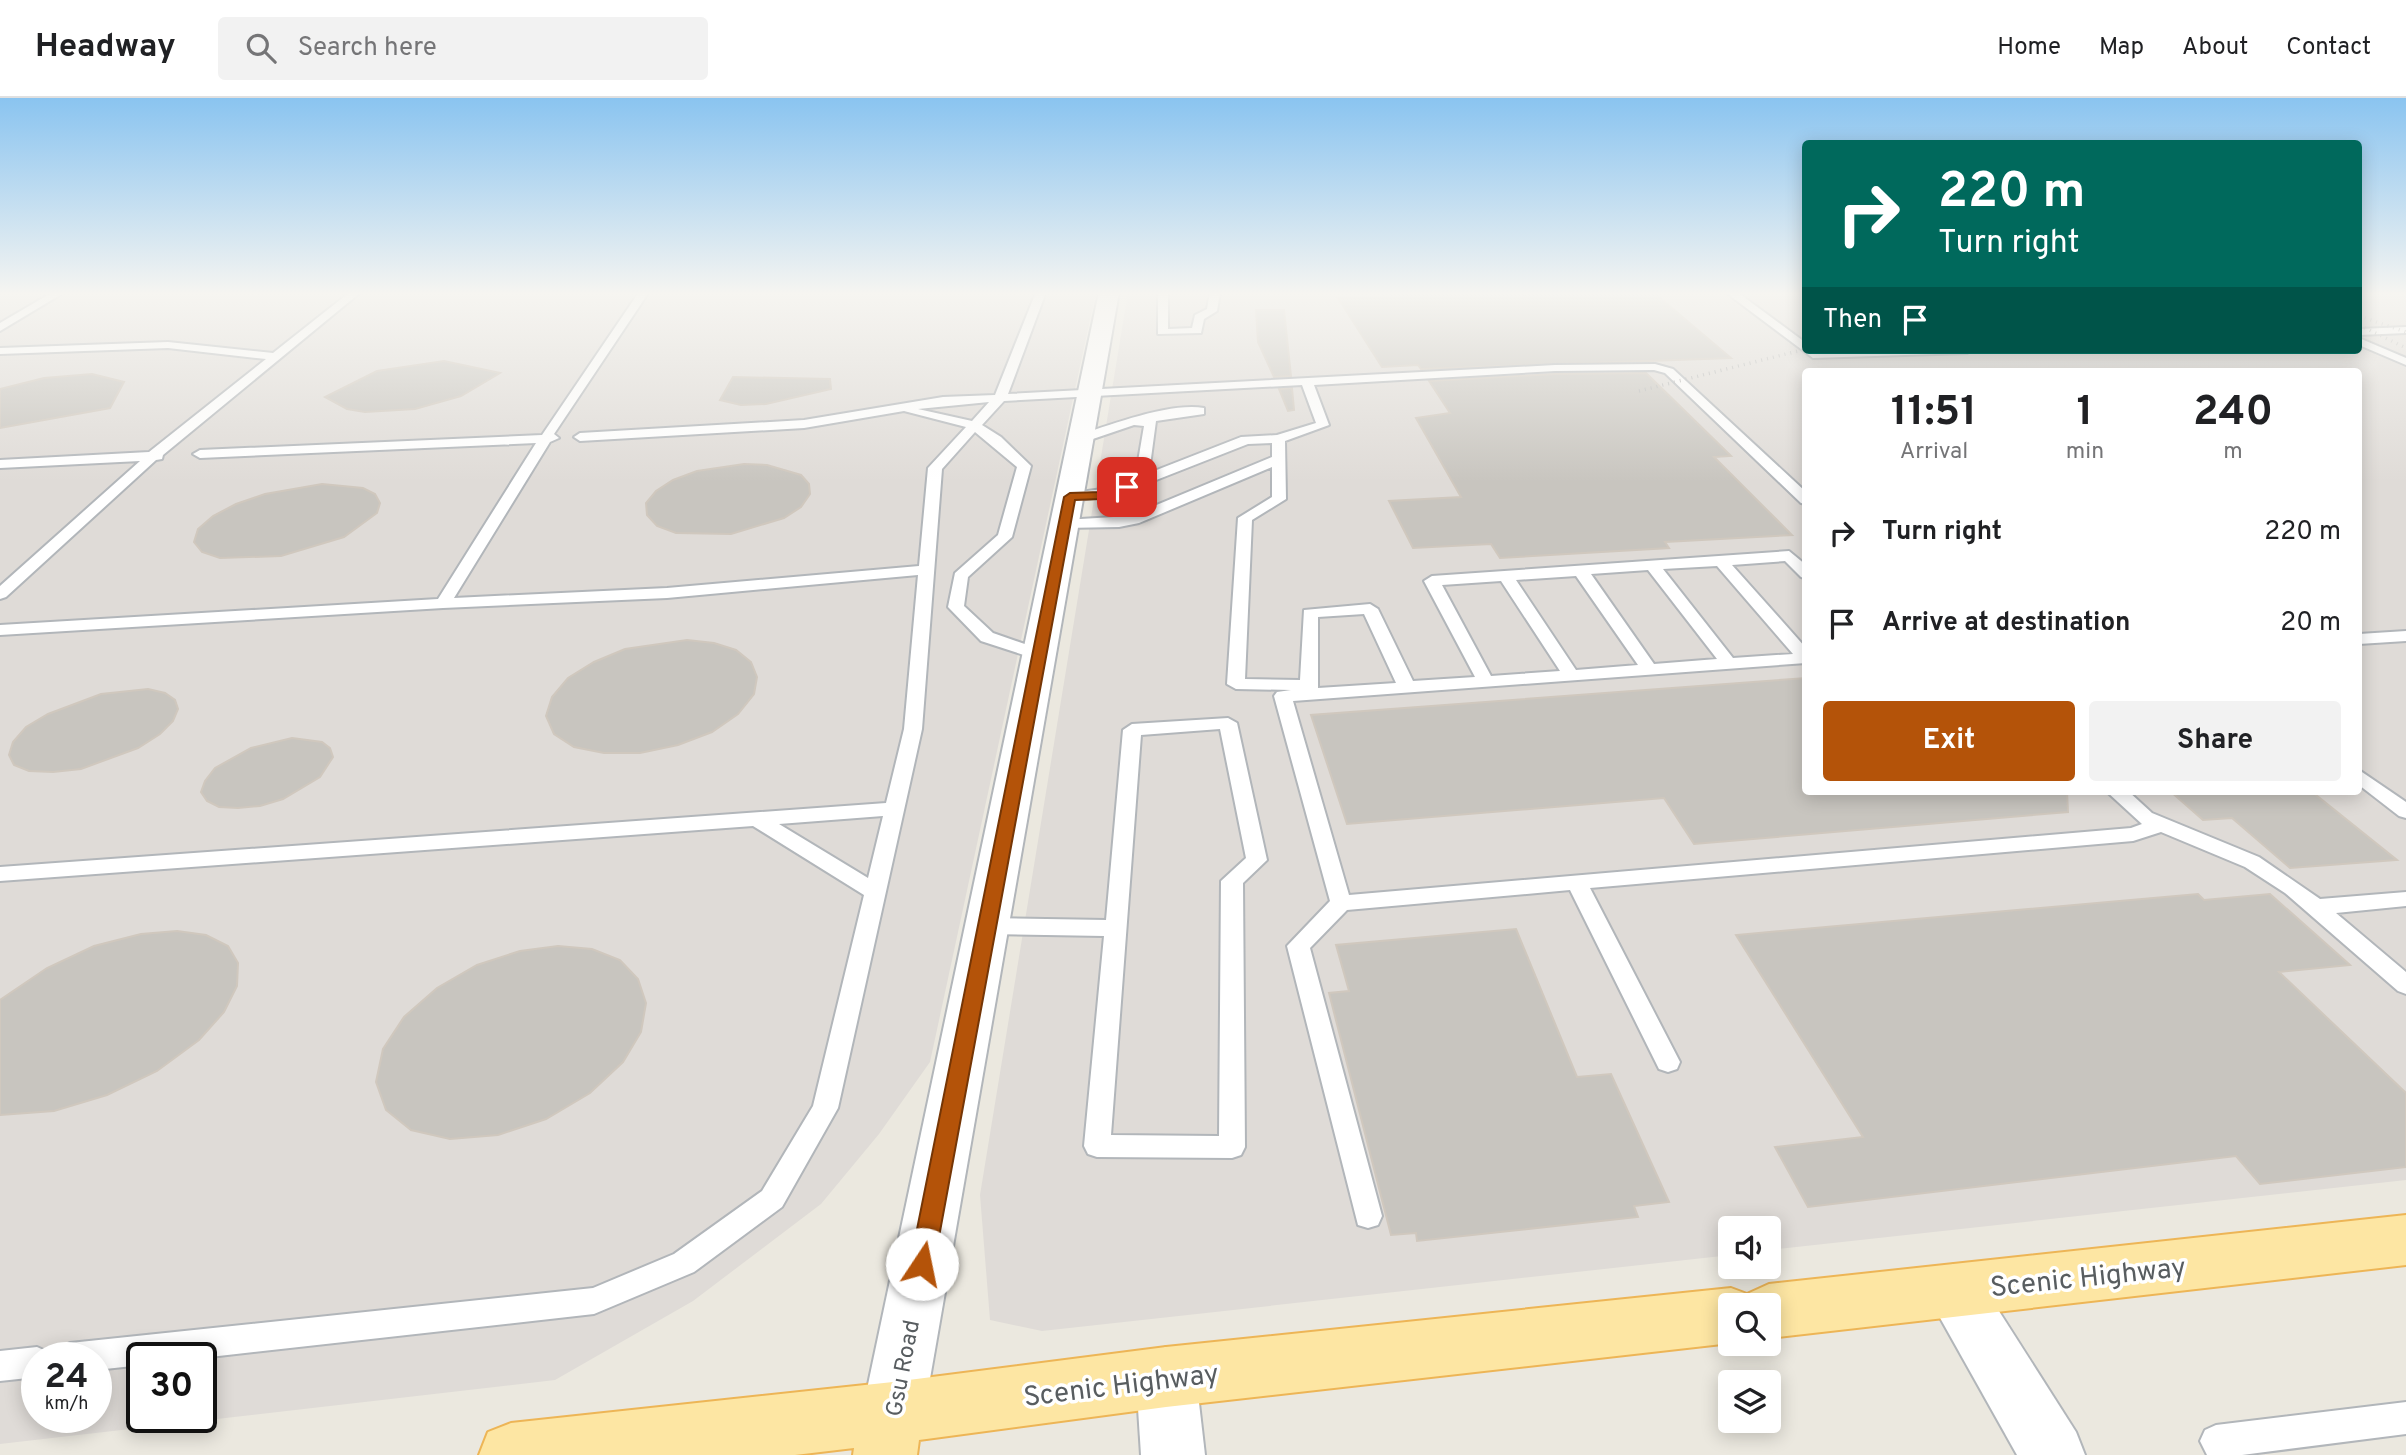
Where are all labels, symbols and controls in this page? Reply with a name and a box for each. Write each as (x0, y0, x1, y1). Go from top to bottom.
search box (218, 17, 708, 80)
text: Headway (35, 27, 176, 69)
icon: search (242, 29, 280, 67)
text: Search here (298, 32, 437, 65)
text: Home (1997, 33, 2061, 63)
text: Map (2099, 33, 2144, 63)
text: About (2182, 33, 2248, 63)
text: Contact (2286, 33, 2371, 63)
text: 220 m (1938, 163, 2085, 225)
icon: right (1823, 168, 1914, 259)
text: Turn right (1938, 224, 2080, 264)
icon: arrive (1896, 301, 1934, 339)
text: Then (1823, 304, 1882, 337)
text: 11:51 (1891, 387, 1977, 440)
text: 1 (2077, 387, 2093, 440)
text: 240 (2193, 387, 2273, 440)
text: Arrival (1900, 438, 1968, 467)
text: min (2066, 438, 2104, 467)
text: m (2223, 438, 2243, 467)
pin (1097, 457, 1157, 517)
icon: arrive (1108, 468, 1146, 506)
icon: right (1823, 514, 1861, 552)
text: Turn right (1882, 516, 2002, 549)
text: 220 m (2264, 516, 2341, 549)
icon: arrive (1823, 605, 1861, 643)
text: Arrive at destination (1882, 607, 2130, 640)
text: 20 m (2280, 607, 2341, 640)
button: Exit (1823, 701, 2075, 781)
button: Share (2089, 701, 2341, 781)
map controls (1718, 1216, 1781, 1433)
button: sound (1718, 1216, 1781, 1279)
position arrow (885, 1227, 959, 1301)
street label: Scenic Highway (1989, 1251, 2188, 1307)
button: search (1718, 1293, 1781, 1356)
street label: Gsu Road (881, 1318, 928, 1419)
speed limit sign: 30 (126, 1342, 217, 1433)
text: 24 (45, 1356, 88, 1400)
street label: Scenic Highway (1022, 1357, 1221, 1417)
button: layers (1718, 1370, 1781, 1433)
text: km/h (45, 1393, 88, 1416)

